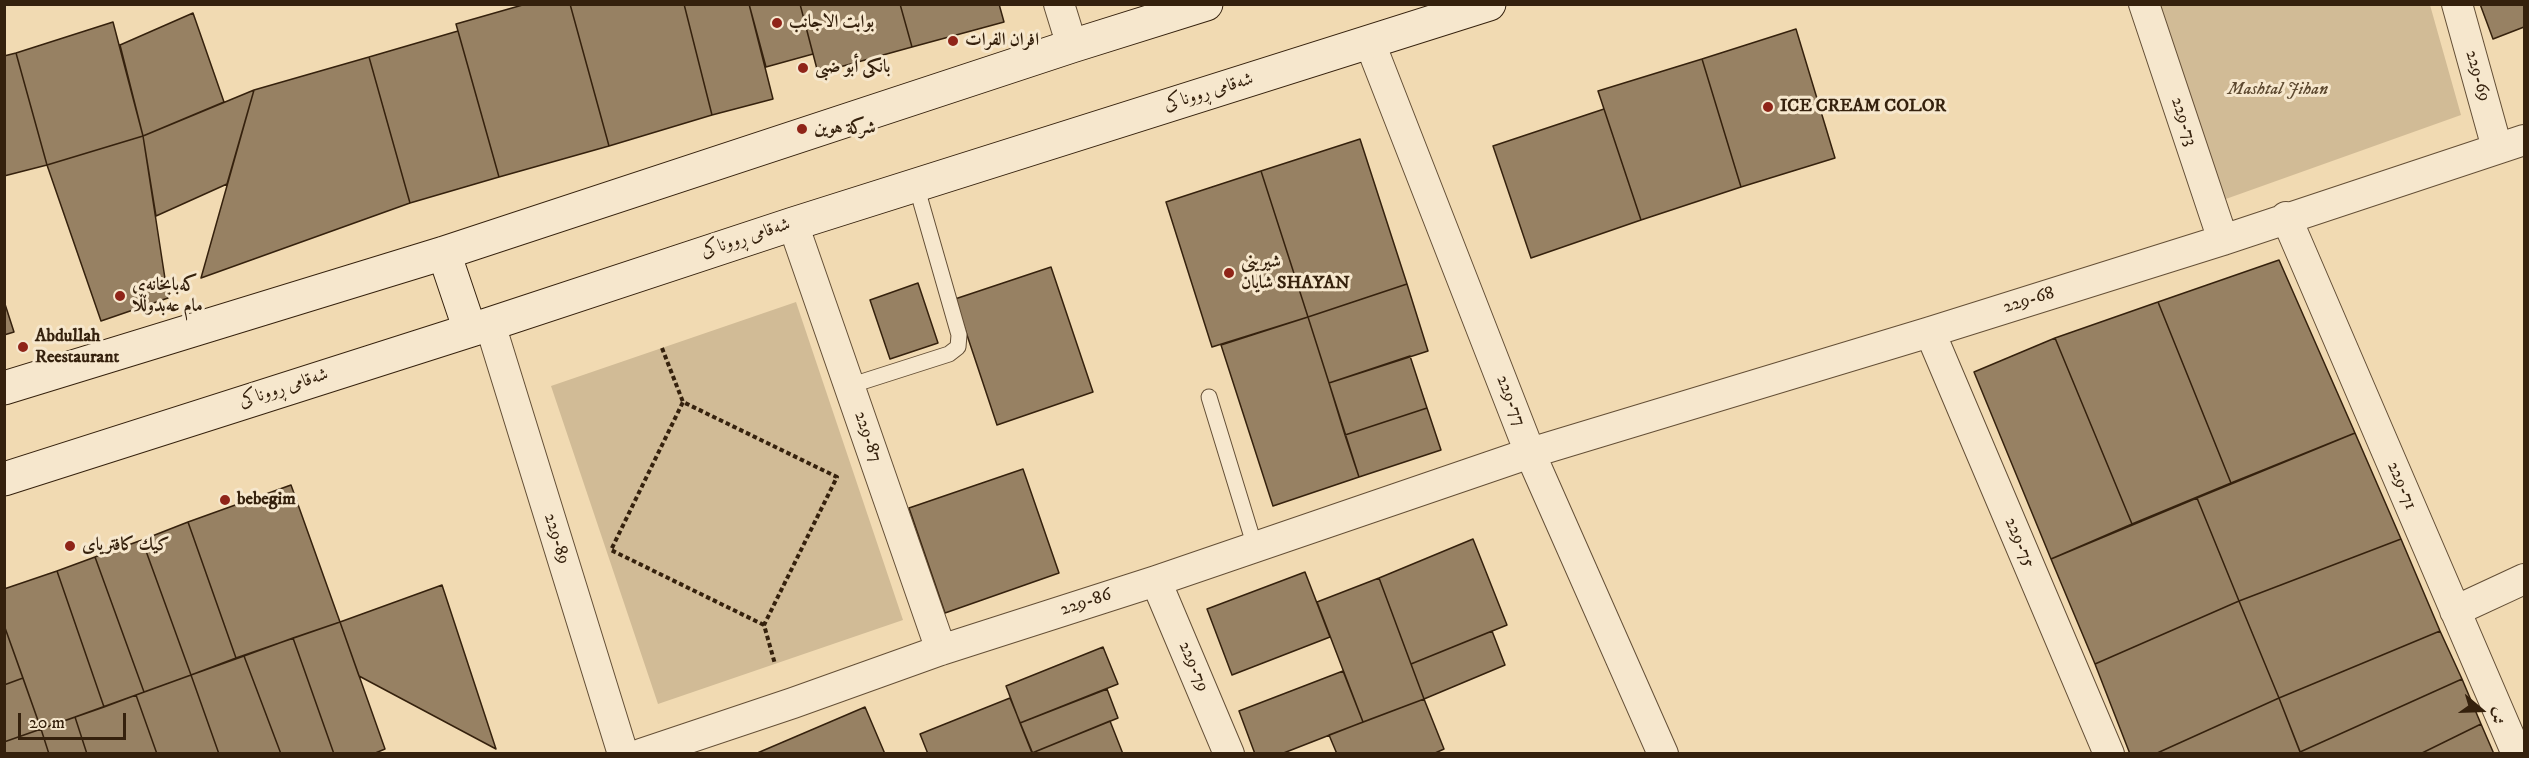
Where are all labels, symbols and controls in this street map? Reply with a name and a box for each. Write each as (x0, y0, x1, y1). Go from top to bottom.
place label: بوابت الاجانب (789, 12, 874, 34)
marker: بوابت الاجانب (770, 16, 784, 30)
place label: افران الفرات (965, 30, 1039, 52)
marker: افران الفرات (946, 34, 960, 48)
street label: 229-69 (2459, 48, 2495, 104)
place label: بانكى أبو ضبى (815, 57, 890, 79)
marker: بانكى أبو ضبى (796, 61, 810, 75)
street label: شەقامی ڕووناکی (1162, 69, 1256, 117)
park label: Mashtal Jihan (2228, 79, 2328, 101)
street label: 229-73 (2165, 95, 2201, 149)
place label: ICE CREAM COLOR (1780, 96, 1946, 118)
marker: ICE CREAM COLOR (1761, 100, 1775, 114)
place label: شركة هوين (814, 118, 876, 140)
marker: شركة هوين (795, 122, 809, 136)
street label: شەقامی ڕووناکی (699, 214, 793, 264)
place label: شيرينى شايان SHAYAN (1241, 252, 1350, 294)
marker: شيرينى شايان SHAYAN (1222, 266, 1236, 280)
place label: کەبابخانەی مام عەبدوڵڵا (132, 275, 203, 318)
street label: 229-68 (2001, 283, 2057, 319)
marker: کەبابخانەی مام عەبدوڵڵا (113, 289, 127, 303)
place label: Abdullah Reestaurant (35, 326, 119, 368)
marker: Abdullah Reestaurant (16, 340, 30, 354)
street label: شەقامی ڕووناکی (237, 364, 331, 414)
street label: 229-77 (1490, 372, 1530, 430)
street label: 229-87 (848, 409, 886, 465)
street label: 229-71 (2381, 459, 2421, 513)
place label: bebegim (237, 489, 296, 511)
marker: bebegim (218, 493, 232, 507)
street label: 229-89 (538, 511, 574, 567)
street label: 229-75 (1999, 515, 2039, 571)
place label: كيك كافترياى (82, 535, 170, 557)
marker: كيك كافترياى (63, 539, 77, 553)
street label: 229-86 (1058, 585, 1114, 621)
street label: 229-79 (1173, 639, 1213, 695)
north arrow (2451, 680, 2511, 740)
scale bar (21, 701, 129, 739)
text: ش (2486, 705, 2510, 727)
text: 20 m (29, 712, 65, 734)

